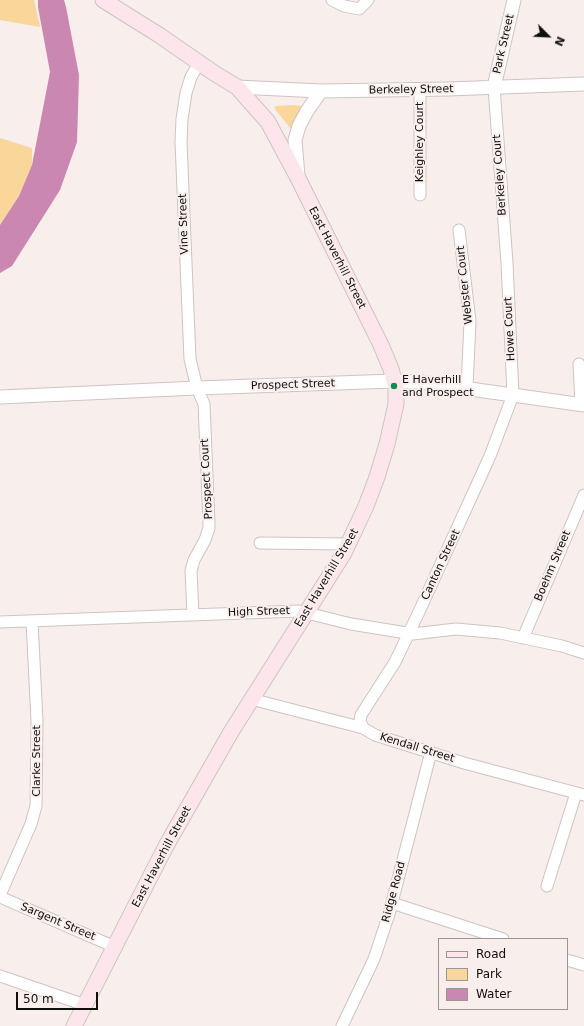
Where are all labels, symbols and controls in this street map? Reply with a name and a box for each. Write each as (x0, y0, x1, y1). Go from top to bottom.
street label: Park Street (491, 13, 517, 75)
north arrow (528, 16, 568, 56)
text: N (552, 34, 567, 48)
street label: Berkeley Street (368, 83, 454, 97)
street label: Keighley Court (413, 102, 427, 182)
street label: Berkeley Court (491, 134, 509, 216)
street label: Vine Street (176, 193, 192, 255)
street label: East Haverhill Street (305, 205, 369, 311)
street label: Webster Court (454, 245, 476, 325)
street label: Howe Court (502, 296, 518, 362)
place label: E Haverhill and Prospect (402, 373, 473, 399)
street label: Prospect Street (251, 377, 335, 393)
marker: E Haverhill and Prospect (389, 381, 399, 391)
street label: Prospect Court (198, 438, 216, 520)
street label: East Haverhill Street (292, 526, 362, 630)
street label: Canton Street (419, 528, 463, 602)
street label: Boehm Street (532, 529, 574, 603)
street label: High Street (228, 604, 290, 620)
street label: Clarke Street (30, 725, 44, 797)
street label: Kendall Street (378, 730, 456, 766)
street label: East Haverhill Street (130, 804, 194, 910)
street label: Ridge Road (380, 860, 408, 924)
street label: Sargent Street (19, 900, 97, 944)
legend (438, 938, 568, 1010)
text: Road (476, 947, 506, 961)
text: Park (476, 967, 502, 981)
scale bar (18, 984, 100, 1010)
text: Water (476, 987, 511, 1001)
text: 50 m (23, 992, 54, 1006)

